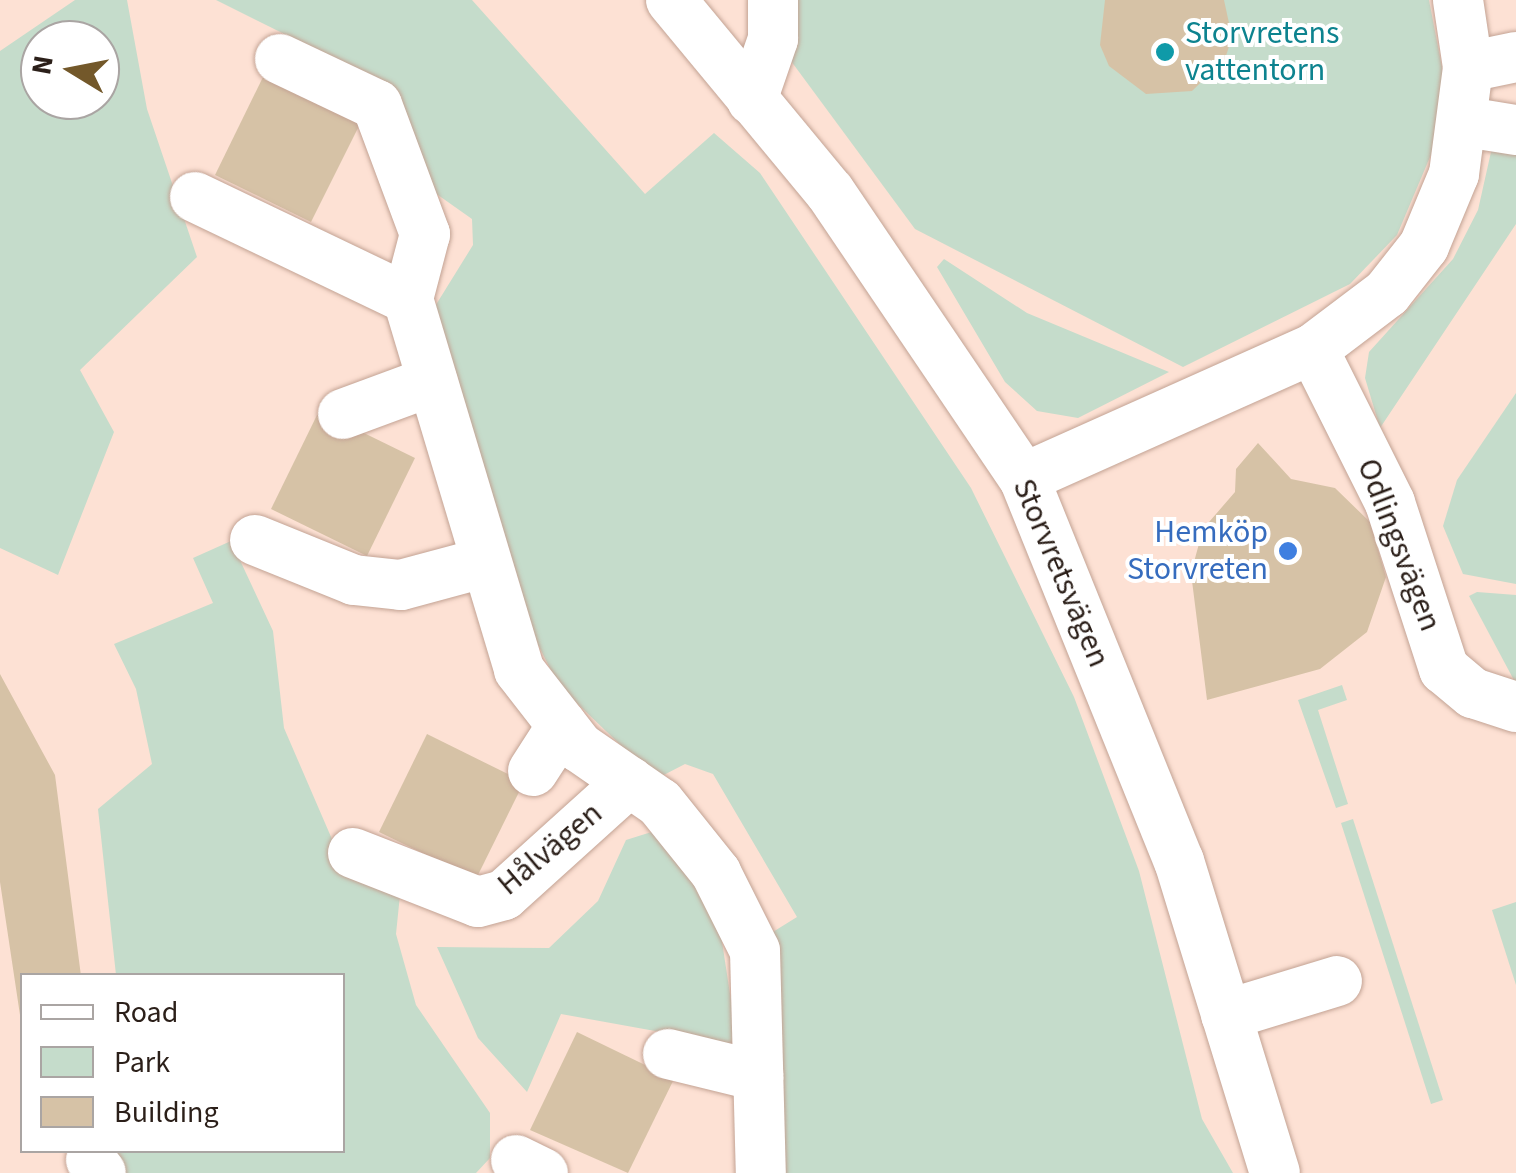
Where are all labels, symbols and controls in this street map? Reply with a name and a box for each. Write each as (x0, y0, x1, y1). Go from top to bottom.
place label: Storvretens vattentorn (1185, 15, 1339, 90)
north arrow (20, 20, 120, 120)
marker: Storvretens vattentorn (1154, 41, 1176, 63)
text: N (21, 52, 64, 78)
street label: Odlingsvägen (1349, 453, 1449, 637)
street label: Storvretsvägen (1004, 473, 1118, 673)
place label: Hemköp Storvreten (1127, 514, 1268, 589)
marker: Hemköp Storvreten (1277, 540, 1299, 562)
street label: Hålvägen (490, 794, 610, 904)
legend (20, 973, 345, 1153)
text: Road (114, 991, 178, 1034)
text: Park (114, 1041, 170, 1084)
text: Building (114, 1091, 219, 1134)

